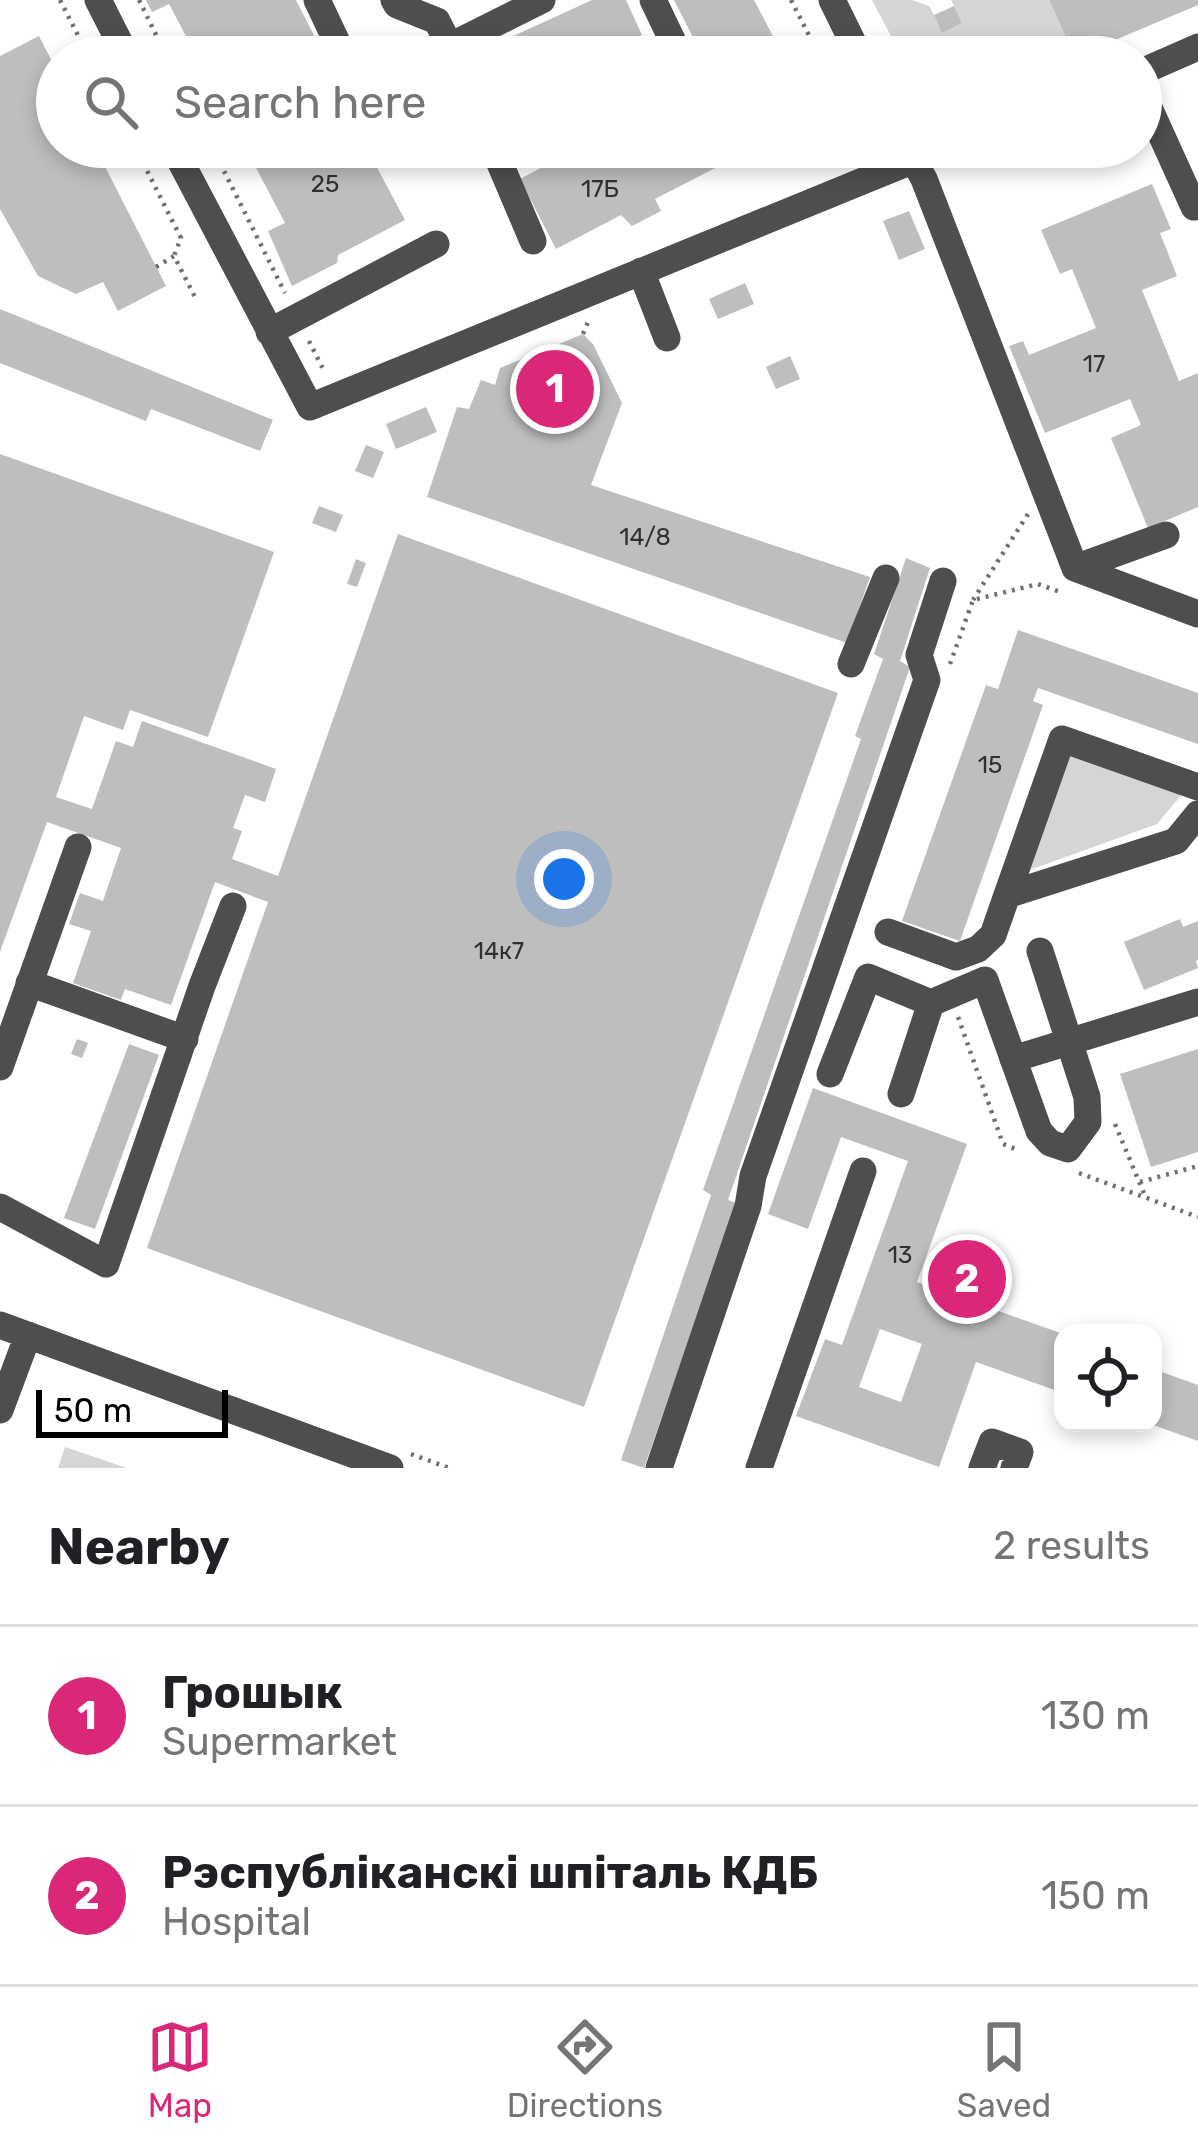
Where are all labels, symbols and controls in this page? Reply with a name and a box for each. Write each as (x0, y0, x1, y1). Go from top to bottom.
search box (36, 36, 1162, 168)
icon: search (78, 69, 144, 135)
text: Search here (174, 76, 426, 129)
house number: 25 (311, 170, 339, 198)
house number: 17Б (581, 175, 619, 203)
pin: 1 (516, 344, 594, 434)
house number: 17 (1083, 350, 1105, 378)
house number: 14/8 (619, 523, 671, 551)
house number: 15 (978, 751, 1002, 779)
your location (534, 849, 594, 909)
house number: 14к7 (474, 937, 524, 965)
pin: 2 (928, 1234, 1006, 1324)
house number: 13 (888, 1241, 912, 1269)
map controls (1054, 1324, 1162, 1432)
button: locate (1054, 1324, 1162, 1432)
scale bar (36, 1384, 228, 1437)
text: 50 m (54, 1391, 132, 1430)
text: Nearby (48, 1516, 230, 1577)
text: 2 results (993, 1523, 1150, 1569)
text: Грошык (162, 1666, 343, 1719)
text: 1 (77, 1693, 97, 1739)
text: 130 m (1041, 1693, 1150, 1739)
text: Supermarket (162, 1719, 397, 1765)
text: Рэспубліканскі шпіталь КДБ (162, 1846, 817, 1899)
text: 2 (74, 1873, 100, 1919)
text: 150 m (1041, 1873, 1150, 1919)
text: Hospital (162, 1899, 311, 1945)
tab: Map (147, 2014, 213, 2125)
tab: Directions (507, 2014, 663, 2125)
tab: Saved (957, 2014, 1051, 2125)

